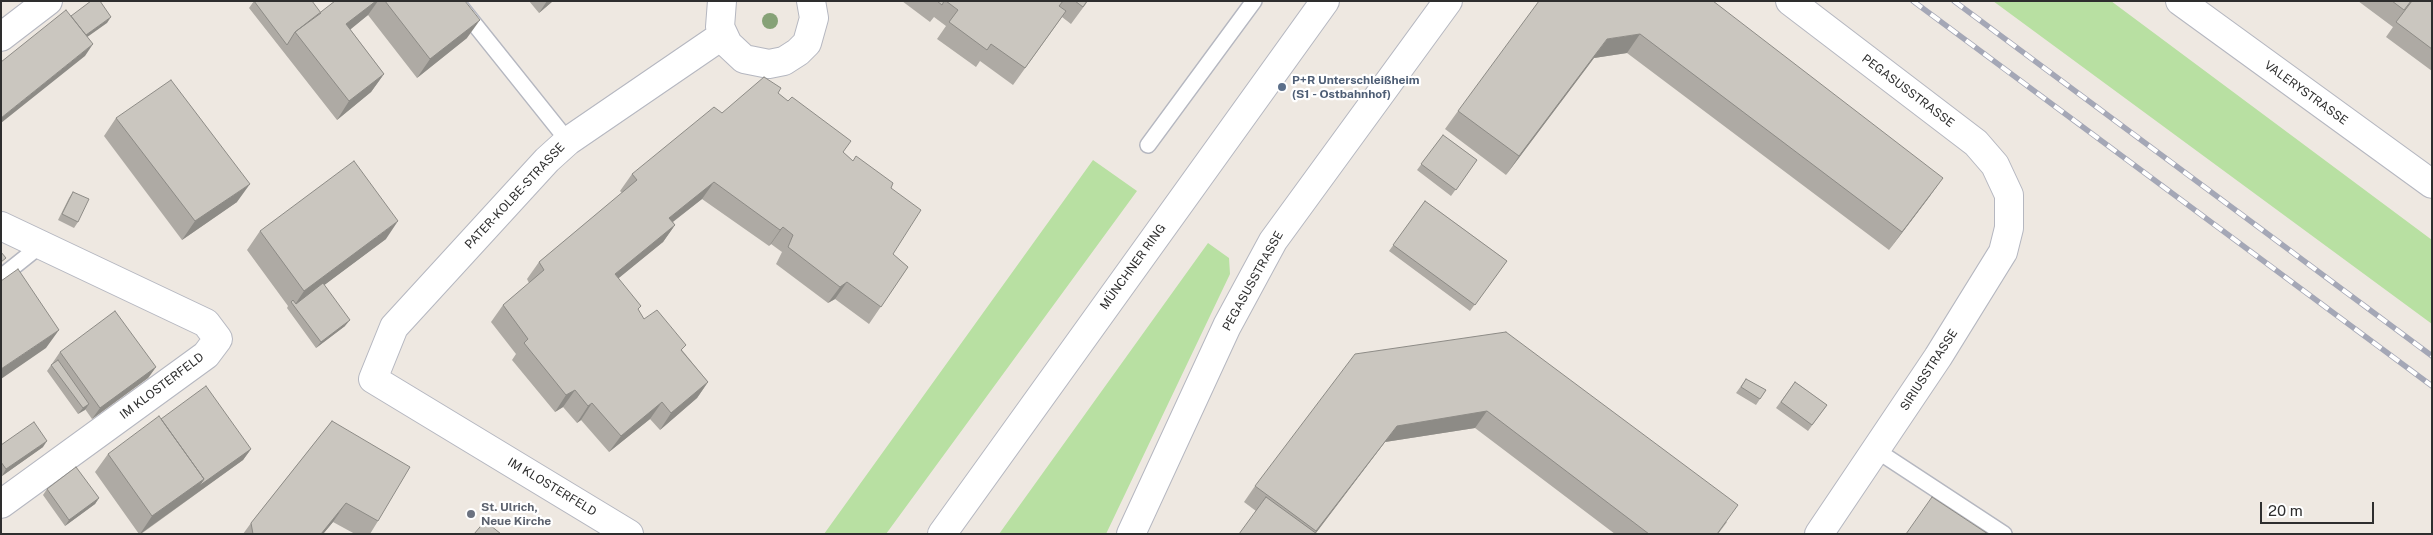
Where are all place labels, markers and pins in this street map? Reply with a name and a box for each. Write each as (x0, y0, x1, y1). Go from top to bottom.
place label: P+R Unterschleißheim (S1 - Ostbahnhof) (1292, 73, 1419, 101)
marker: P+R Unterschleißheim (S1 - Ostbahnhof) (1276, 81, 1288, 93)
place label: St. Ulrich, Neue Kirche (481, 500, 551, 528)
marker: St. Ulrich, Neue Kirche (465, 508, 477, 520)

